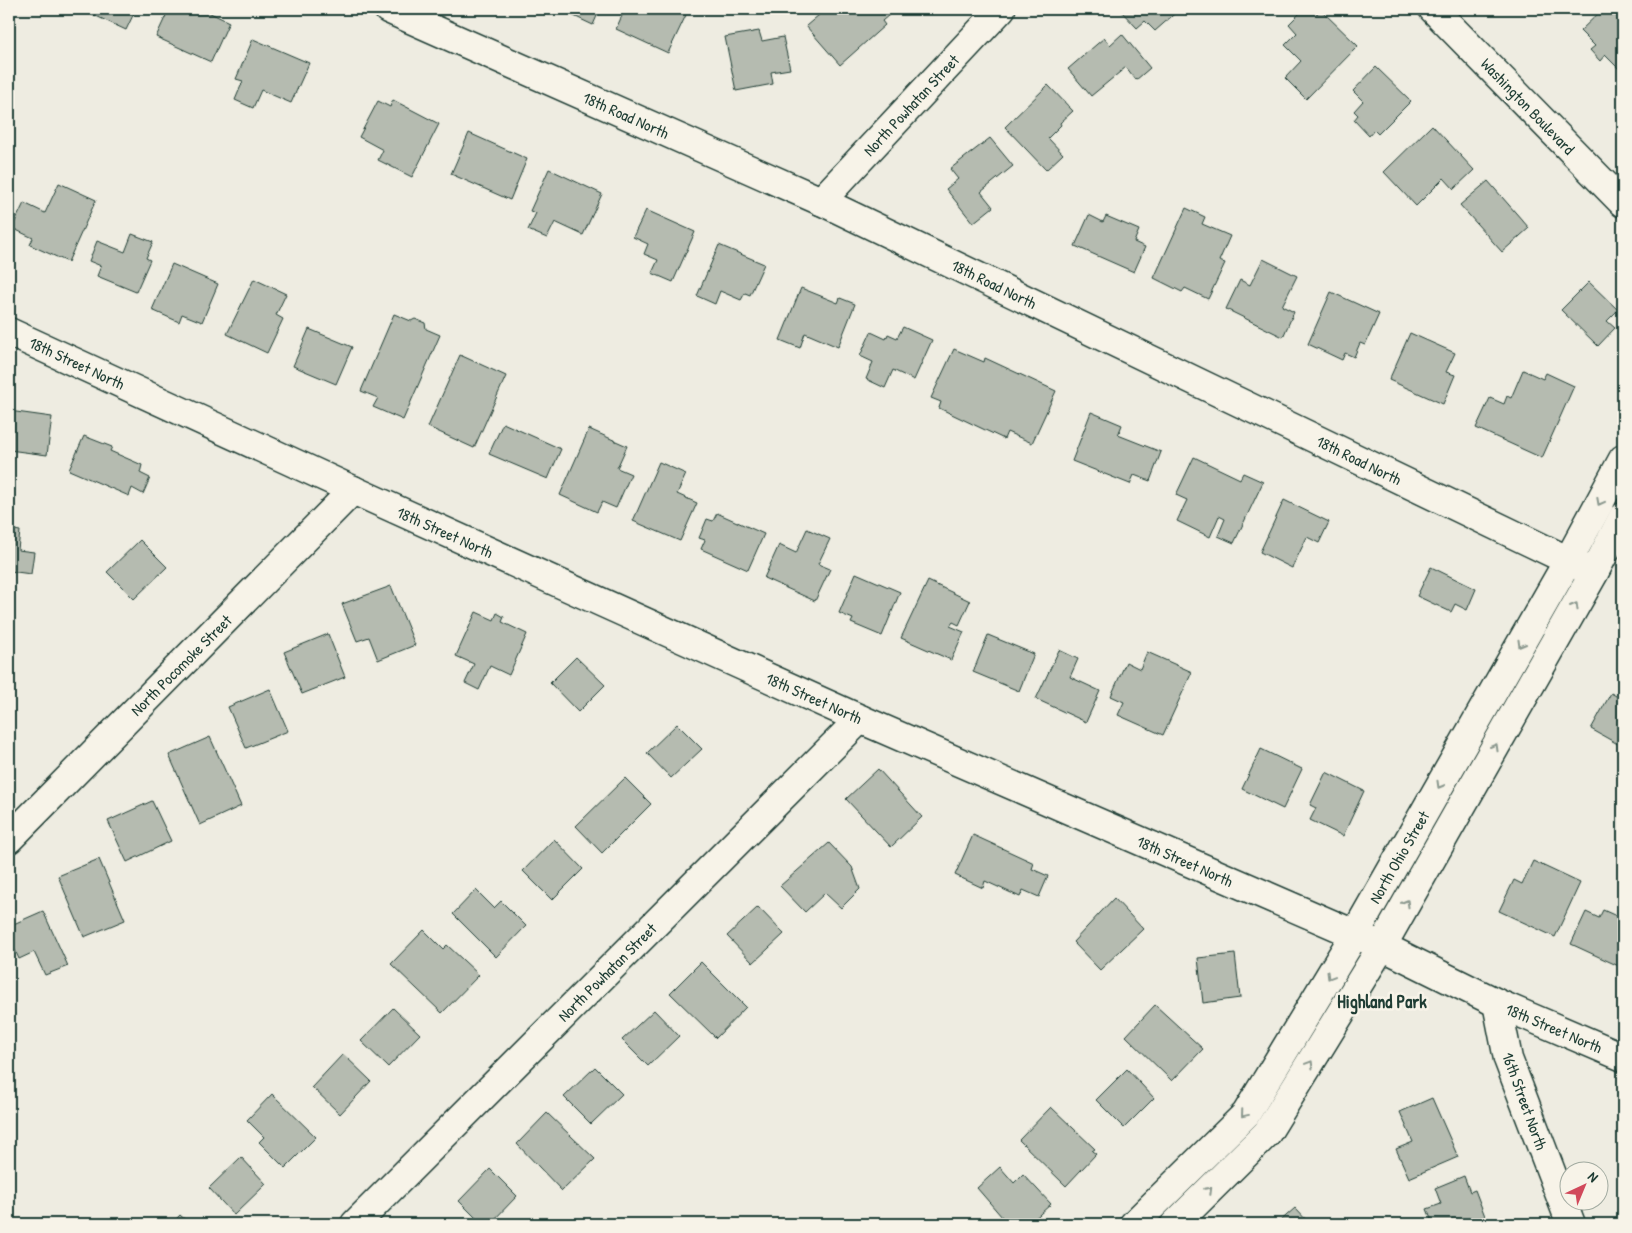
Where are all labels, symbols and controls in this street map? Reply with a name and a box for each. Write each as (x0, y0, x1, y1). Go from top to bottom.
street label: North Powhatan Street (858, 49, 964, 161)
street label: Washington Boulevard (1476, 53, 1580, 159)
street label: 18th Road North (580, 86, 673, 144)
street label: 18th Road North (948, 254, 1040, 314)
street label: 18th Street North (26, 331, 129, 395)
street label: 18th Road North (1313, 430, 1405, 490)
one-way arrow (1596, 496, 1606, 505)
street label: 18th Street North (394, 501, 497, 563)
one-way arrow (1569, 602, 1579, 611)
street label: North Pocomoke Street (125, 609, 237, 721)
one-way arrow (1517, 638, 1527, 647)
street label: 18th Street North (763, 667, 866, 729)
one-way arrow (1488, 743, 1498, 752)
one-way arrow (1437, 779, 1447, 788)
street label: North Ohio Street (1364, 806, 1435, 907)
street label: 18th Street North (1134, 830, 1237, 892)
one-way arrow (1399, 900, 1409, 909)
street label: North Powhatan Street (553, 917, 662, 1026)
one-way arrow (1326, 970, 1336, 979)
district label: Highland Park (1337, 989, 1427, 1015)
street label: 18th Street North (1502, 998, 1606, 1058)
street label: 16th Street North (1497, 1049, 1553, 1153)
one-way arrow (1303, 1060, 1313, 1069)
one-way arrow (1242, 1108, 1250, 1117)
north arrow (1560, 1160, 1610, 1210)
text: N (1584, 1167, 1603, 1186)
one-way arrow (1204, 1187, 1213, 1196)

